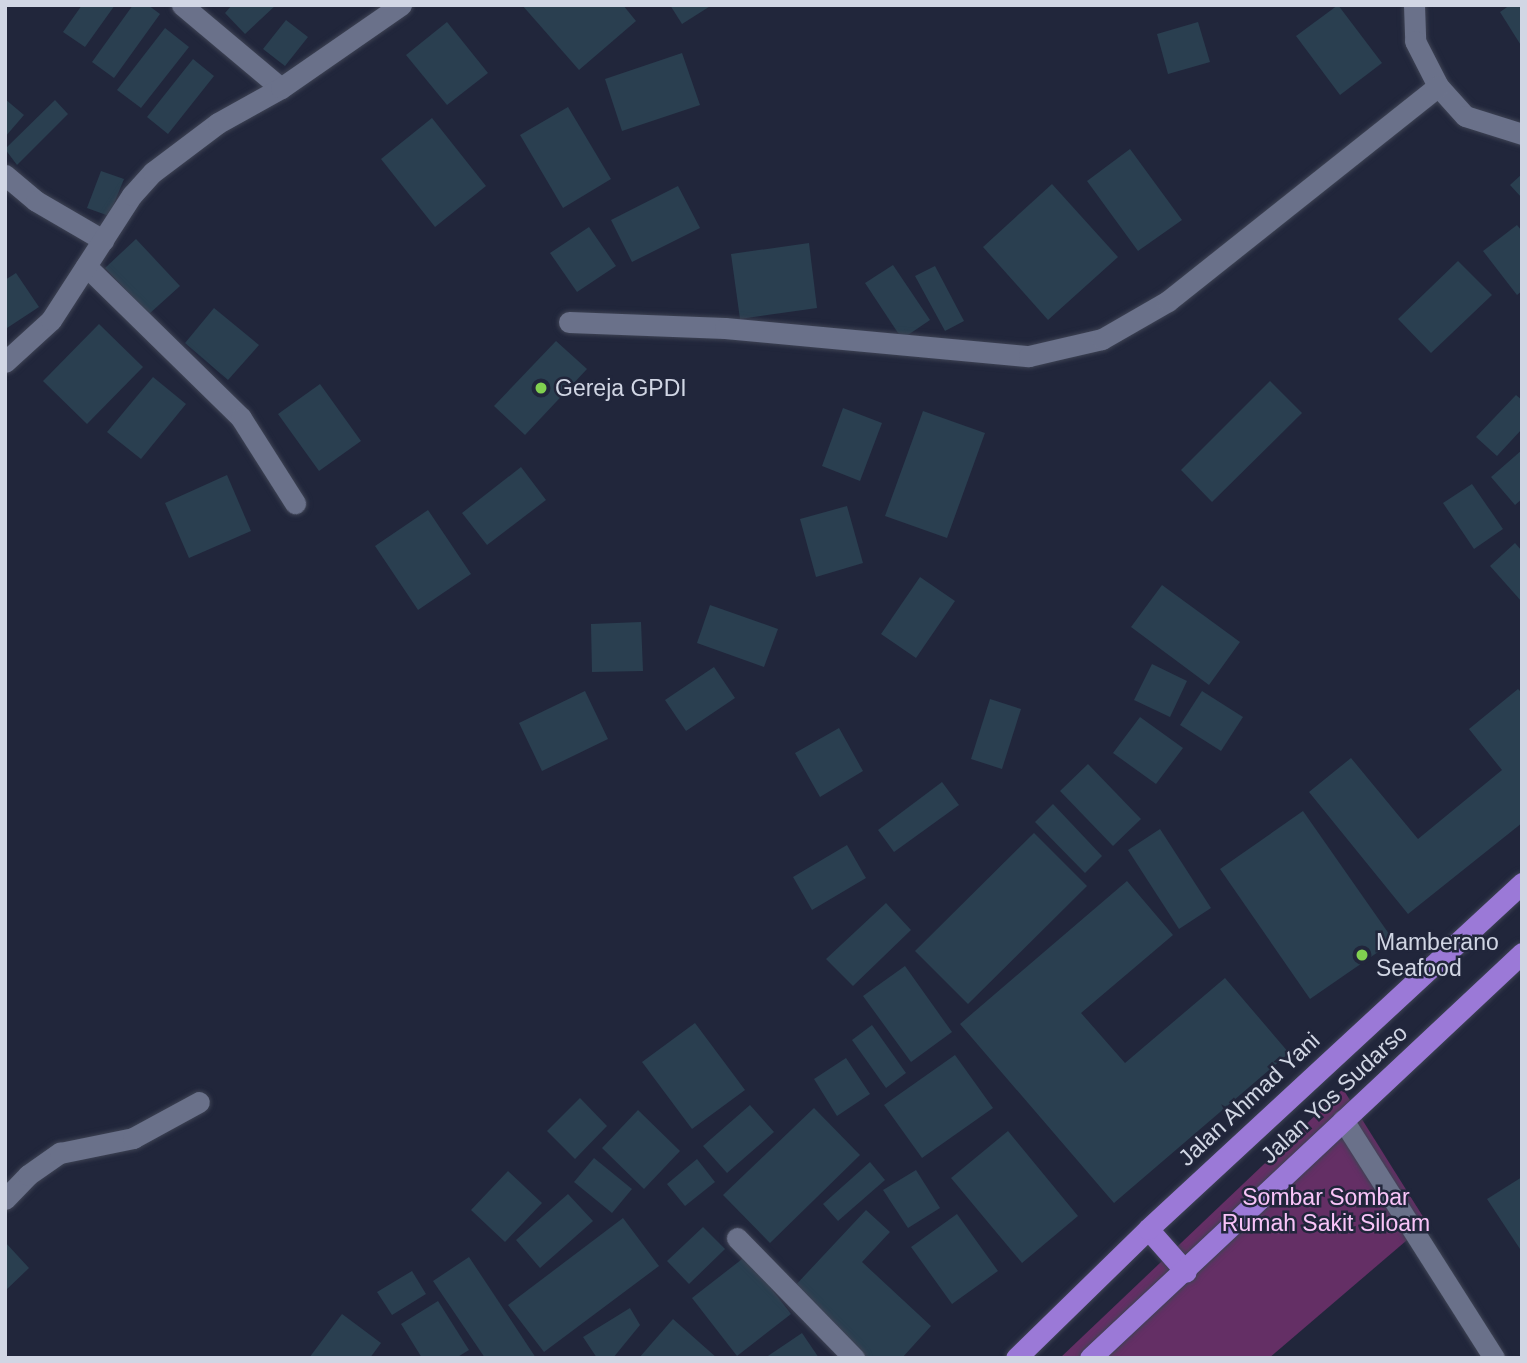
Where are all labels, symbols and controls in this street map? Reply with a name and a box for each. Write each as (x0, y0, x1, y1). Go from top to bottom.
place label: Gereja GPDI (555, 374, 687, 402)
marker: Gereja GPDI (533, 380, 549, 396)
place label: Mamberano Seafood (1376, 928, 1499, 982)
marker: Mamberano Seafood (1354, 947, 1370, 963)
street label: Jalan Yos Sudarso (1255, 1019, 1413, 1169)
street label: Jalan Ahmad Yani (1172, 1026, 1326, 1172)
park label: Sombar Sombar Rumah Sakit Siloam (1222, 1183, 1430, 1237)

